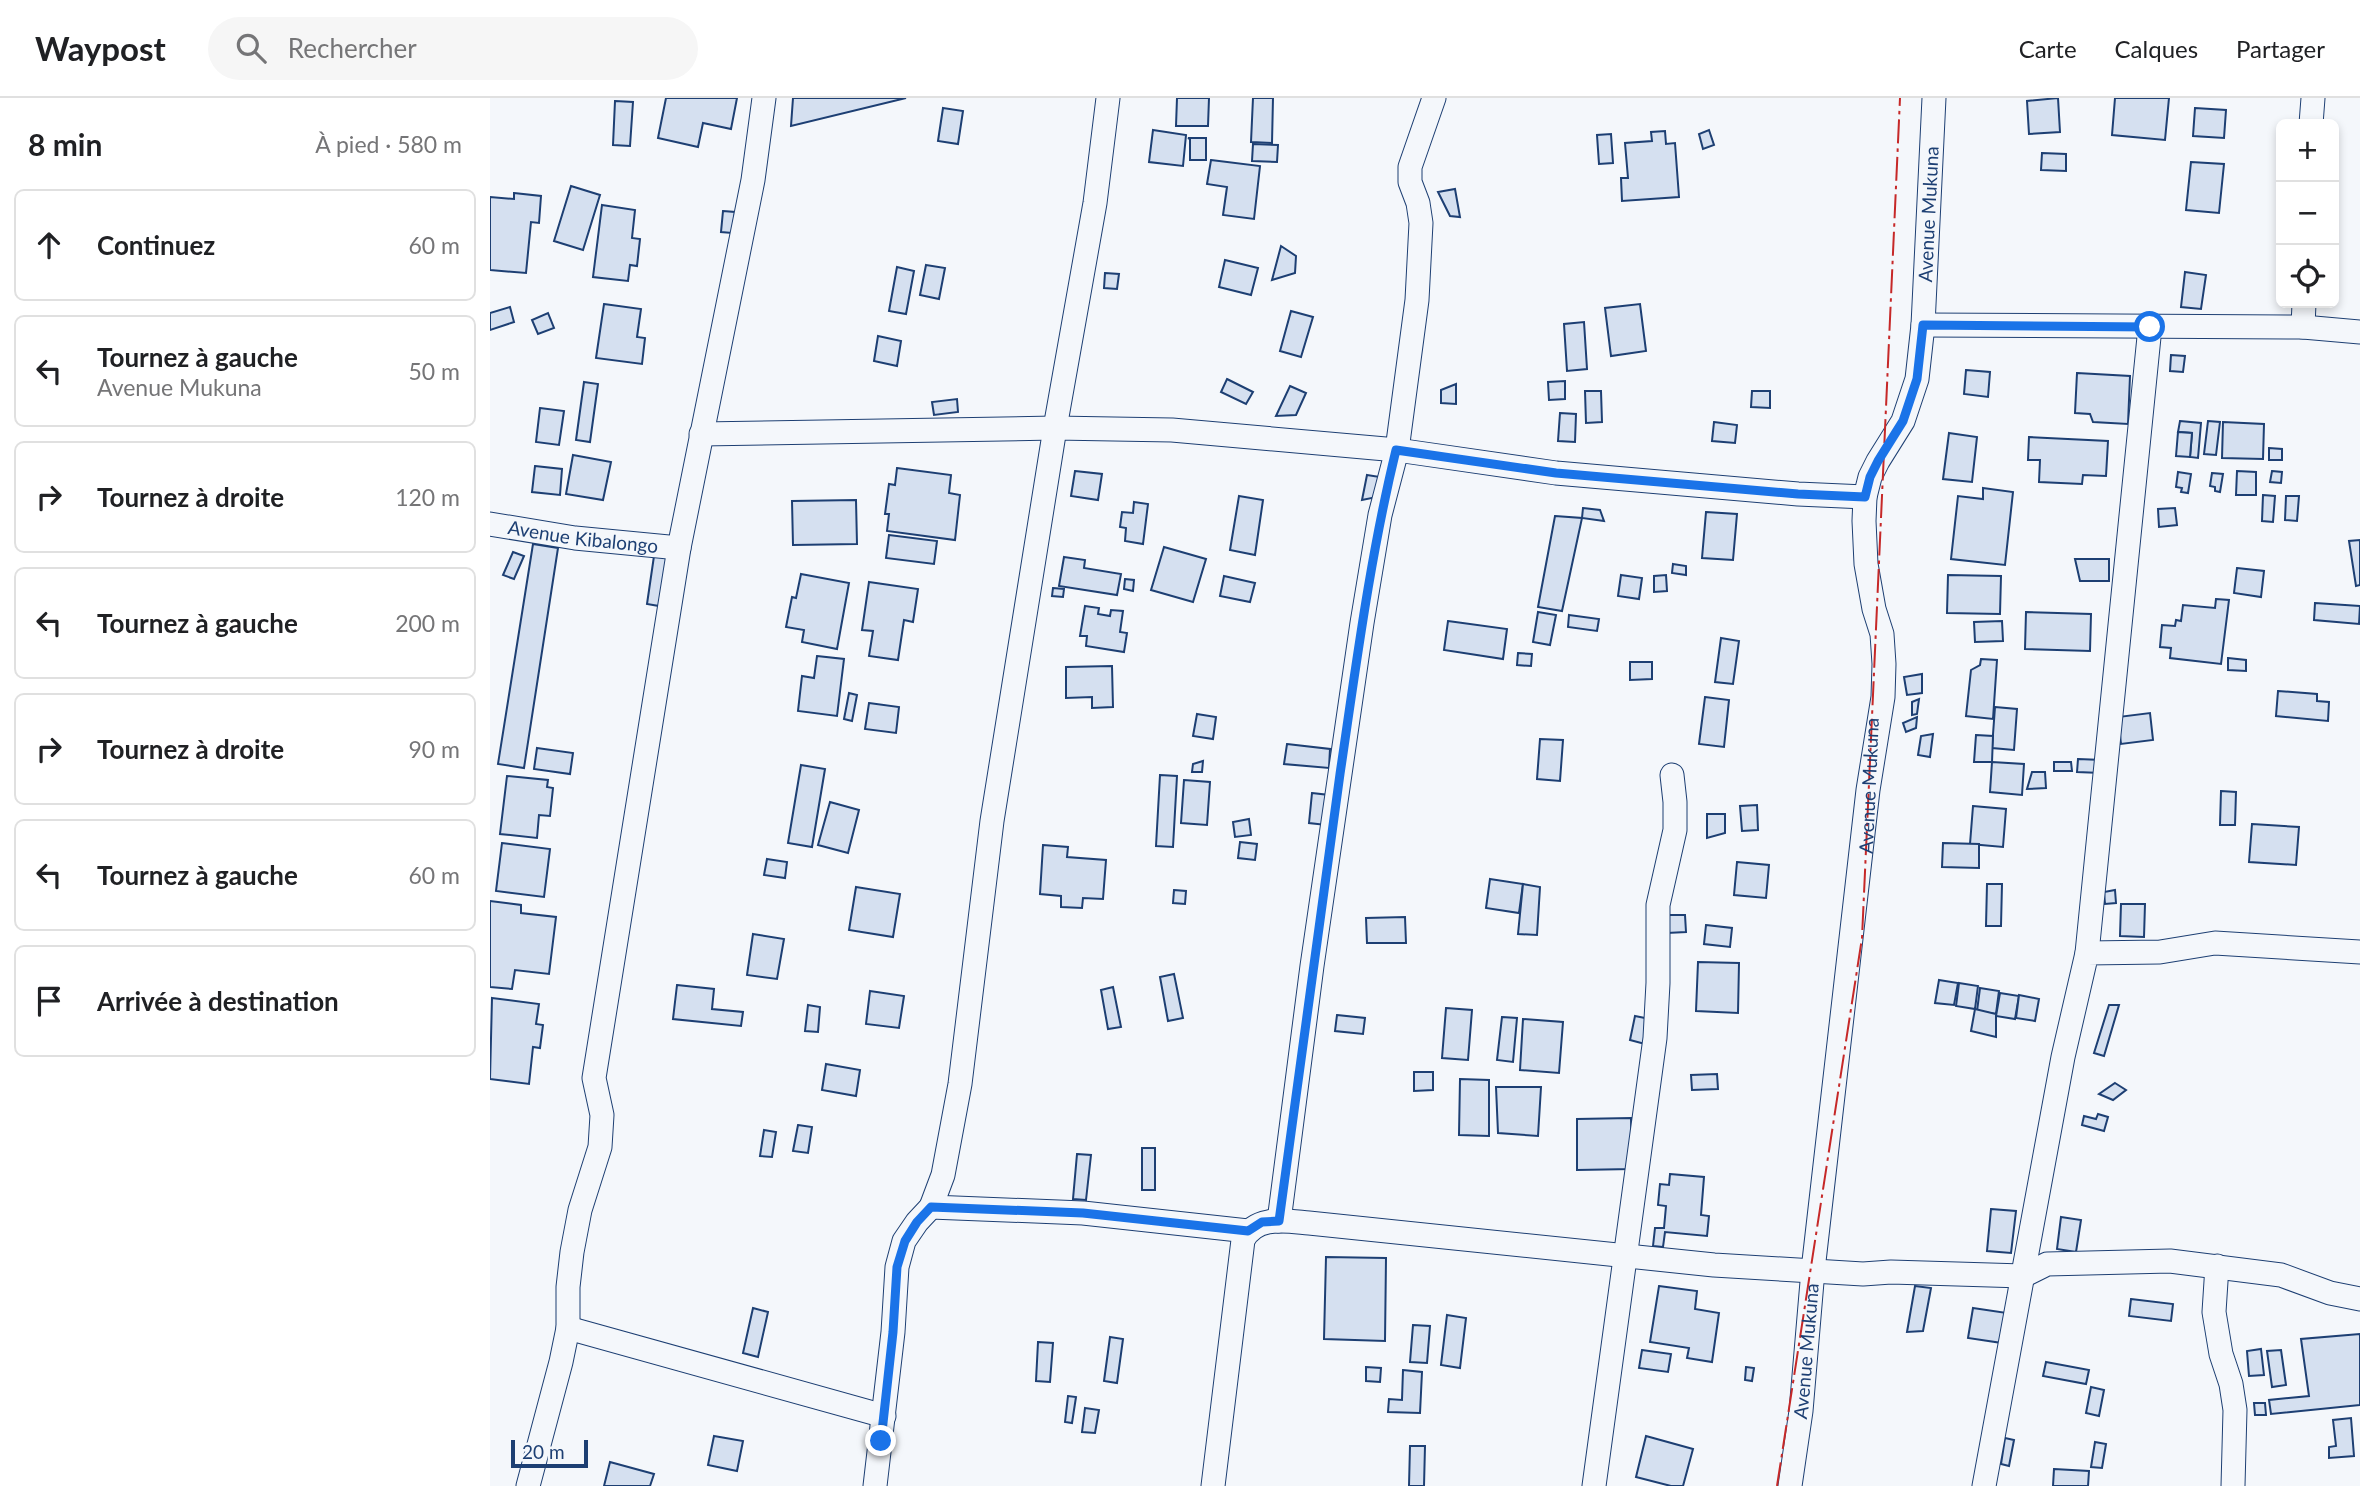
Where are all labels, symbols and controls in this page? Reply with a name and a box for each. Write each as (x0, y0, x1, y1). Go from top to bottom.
search box (208, 17, 698, 80)
text: Waypost (35, 28, 166, 68)
icon: search (232, 29, 270, 67)
text: Rechercher (288, 32, 417, 64)
text: Carte (2019, 34, 2077, 63)
text: Calques (2115, 34, 2198, 63)
text: Partager (2236, 34, 2325, 63)
map controls (2276, 119, 2339, 308)
button: + (2276, 119, 2339, 182)
text: 8 min (28, 126, 102, 162)
text: À pied · 580 m (315, 130, 462, 158)
street label: Avenue Mukuna (1913, 146, 1943, 283)
button: − (2276, 182, 2339, 245)
icon: ahead (30, 226, 68, 264)
text: Continuez (97, 229, 215, 261)
text: 60 m (409, 231, 460, 259)
button: locate (2276, 245, 2339, 308)
route start (2134, 311, 2165, 342)
text: Tournez à gauche (97, 341, 298, 373)
icon: left (30, 352, 68, 390)
text: 50 m (409, 357, 460, 385)
text: Avenue Mukuna (97, 373, 262, 401)
icon: right (30, 478, 68, 516)
text: Tournez à droite (97, 481, 284, 513)
text: 120 m (395, 483, 460, 511)
street label: Avenue Kibalongo (506, 515, 659, 557)
icon: left (30, 604, 68, 642)
text: Tournez à gauche (97, 607, 298, 639)
text: 200 m (395, 609, 460, 637)
street label: Avenue Mukuna (1854, 717, 1883, 854)
icon: right (30, 730, 68, 768)
text: Tournez à droite (97, 733, 284, 765)
text: 90 m (409, 735, 460, 763)
icon: left (30, 856, 68, 894)
text: Tournez à gauche (97, 859, 298, 891)
text: 60 m (409, 861, 460, 889)
icon: arrive (30, 982, 68, 1020)
text: Arrivée à destination (97, 985, 339, 1017)
street label: Avenue Mukuna (1788, 1282, 1823, 1420)
route end (865, 1425, 896, 1456)
scale bar (511, 1437, 588, 1469)
text: 20 m (522, 1440, 565, 1463)

